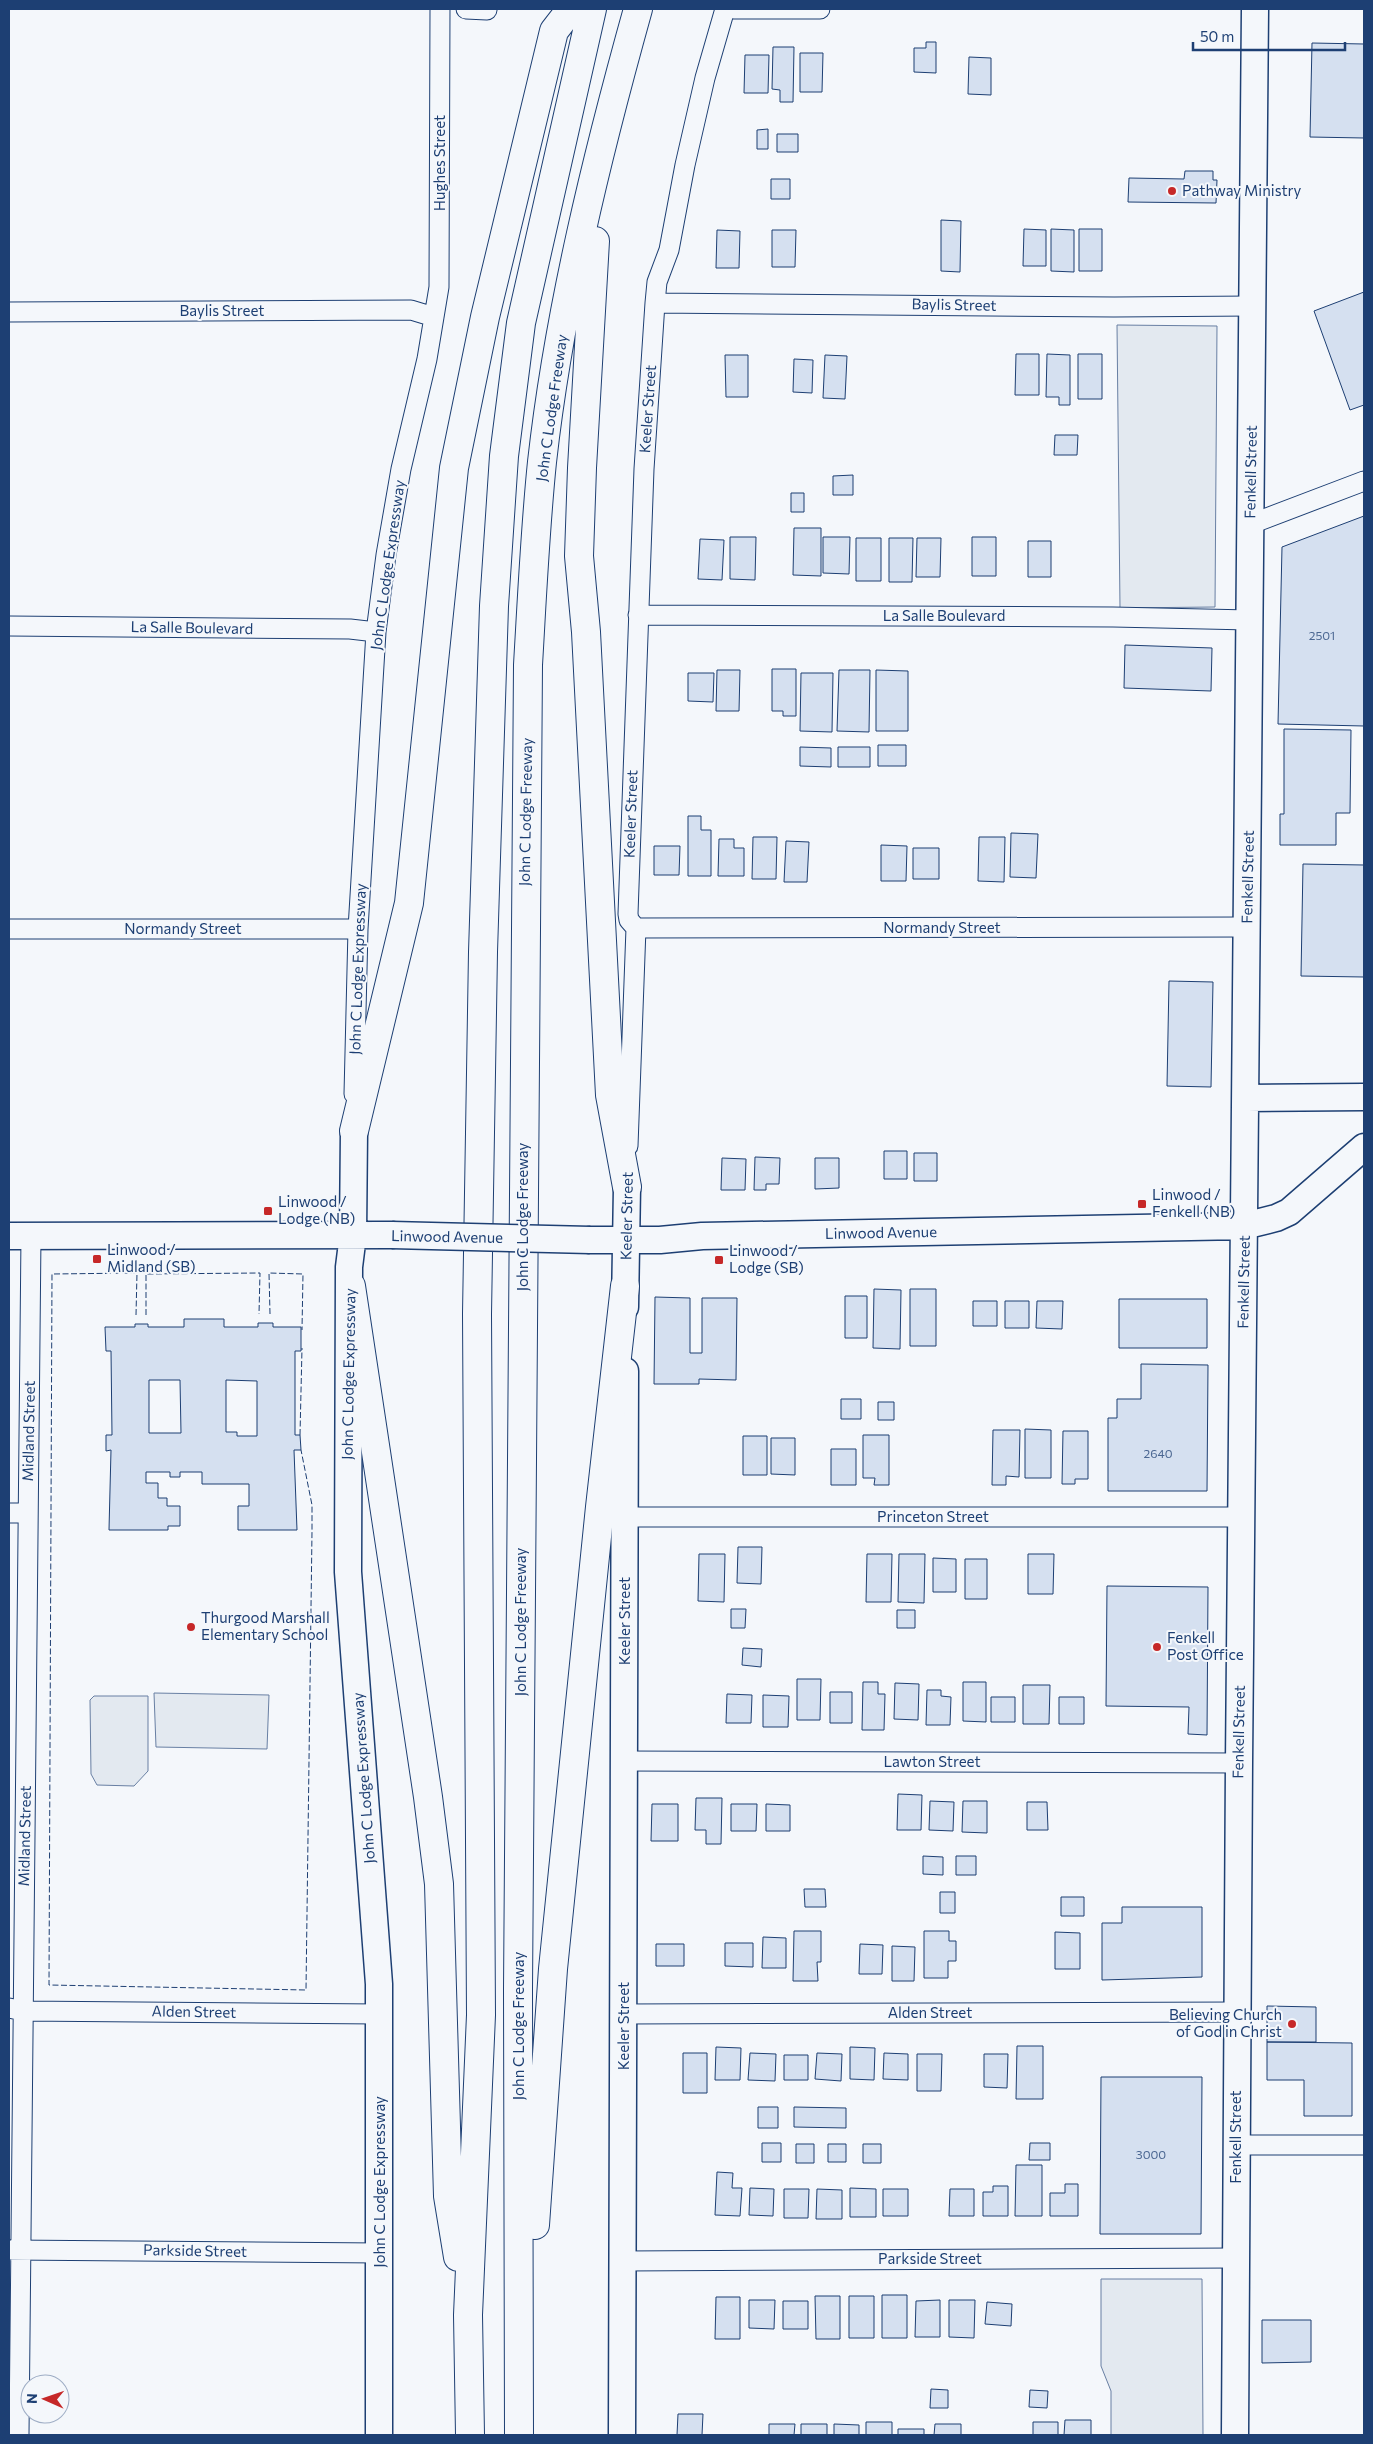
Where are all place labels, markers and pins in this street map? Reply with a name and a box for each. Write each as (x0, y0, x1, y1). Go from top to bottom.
place label: Pathway Ministry (1182, 181, 1302, 199)
marker: Pathway Ministry (1166, 185, 1178, 197)
place label: Linwood / Fenkell (NB) (1152, 1185, 1235, 1220)
place label: Linwood / Lodge (NB) (278, 1192, 355, 1227)
marker: Linwood / Fenkell (NB) (1136, 1198, 1148, 1210)
marker: Linwood / Lodge (NB) (262, 1205, 274, 1217)
place label: Linwood / Midland (SB) (107, 1240, 195, 1275)
place label: Linwood / Lodge (SB) (729, 1241, 804, 1276)
marker: Linwood / Midland (SB) (91, 1253, 103, 1265)
marker: Linwood / Lodge (SB) (713, 1254, 725, 1266)
place label: Thurgood Marshall Elementary School (201, 1608, 330, 1643)
marker: Thurgood Marshall Elementary School (185, 1621, 197, 1633)
place label: Fenkell Post Office (1167, 1628, 1244, 1663)
marker: Fenkell Post Office (1151, 1641, 1163, 1653)
place label: Believing Church of God in Christ (1169, 2005, 1282, 2040)
marker: Believing Church of God in Christ (1286, 2018, 1298, 2030)

